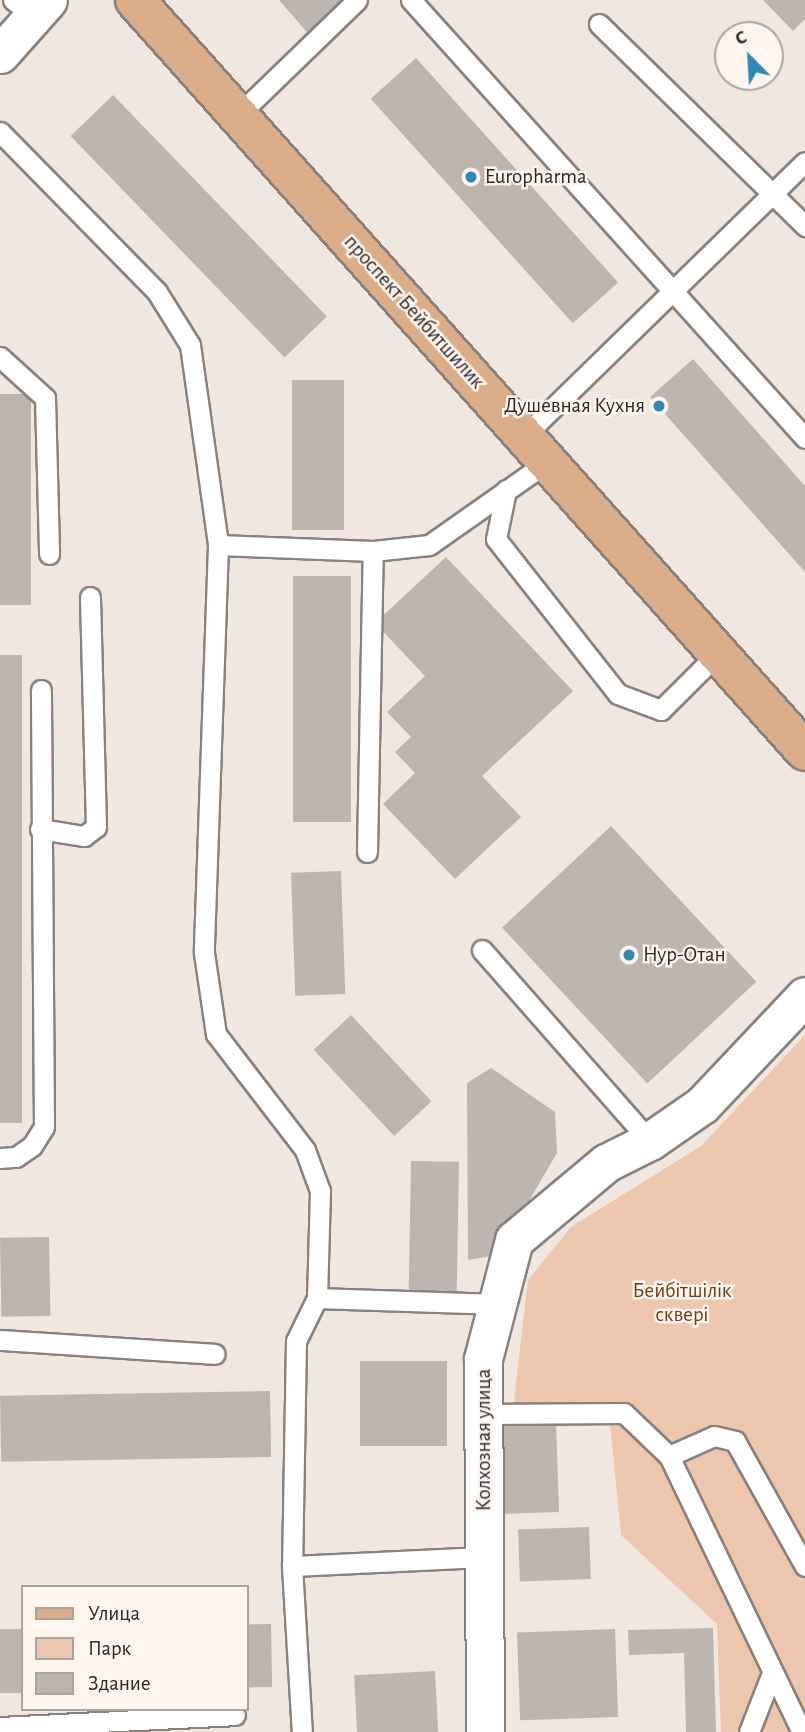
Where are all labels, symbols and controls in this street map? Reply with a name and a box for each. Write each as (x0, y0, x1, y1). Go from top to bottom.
north arrow (714, 21, 784, 91)
text: С (732, 27, 750, 49)
place label: Europharma (485, 164, 587, 190)
marker: Europharma (463, 169, 479, 185)
street label: проспект Бейбитшилик (338, 230, 490, 394)
place label: Душевная Кухня (504, 393, 645, 419)
marker: Душевная Кухня (651, 398, 667, 414)
place label: Нур-Отан (643, 942, 726, 968)
marker: Нур-Отан (621, 947, 637, 963)
park label: Бейбітшілік сквері (632, 1278, 732, 1328)
street label: Колхозная улица (471, 1369, 497, 1511)
legend (21, 1585, 248, 1711)
text: Улица (88, 1603, 140, 1624)
text: Парк (88, 1638, 131, 1659)
text: Здание (88, 1673, 151, 1694)

